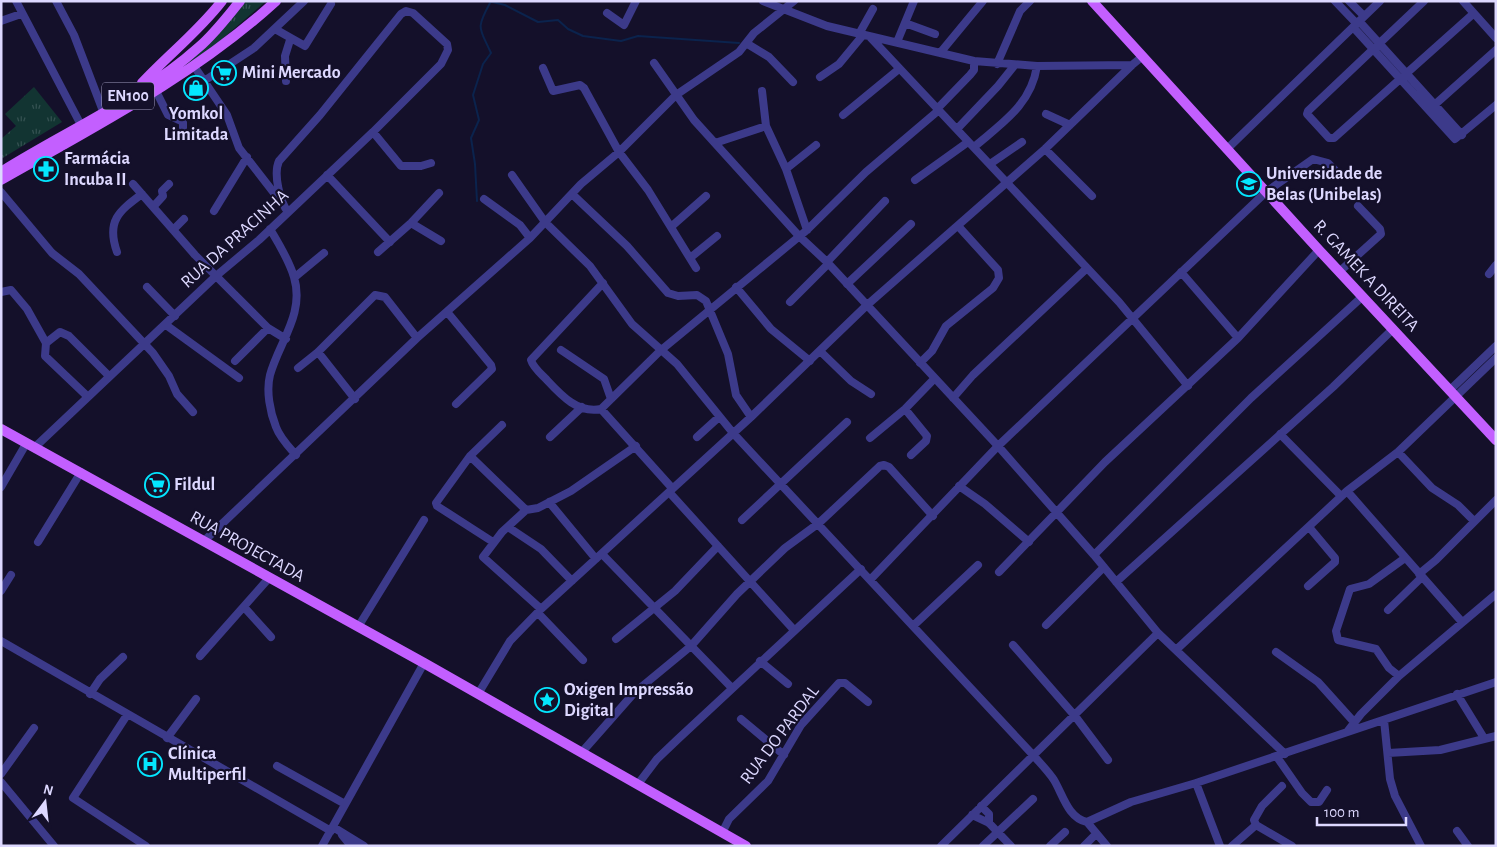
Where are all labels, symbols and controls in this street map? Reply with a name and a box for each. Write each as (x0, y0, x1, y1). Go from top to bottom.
supermarket icon: Mini Mercado (211, 60, 237, 86)
place label: Mini Mercado (242, 64, 341, 82)
shop icon: Yomkol Limitada (183, 75, 209, 101)
road number: EN100 (102, 82, 154, 110)
place label: Yomkol Limitada (164, 105, 229, 144)
place label: Farmácia Incuba II (64, 150, 130, 189)
pharmacy icon: Farmácia Incuba II (33, 156, 59, 182)
place label: Universidade de Belas (Unibelas) (1266, 165, 1382, 204)
school or university icon: Universidade de Belas (Unibelas) (1236, 171, 1262, 197)
street label: RUA DA PRACINHA (178, 186, 293, 292)
street label: R. GAMEK A DIREITA (1310, 217, 1423, 336)
supermarket icon: Fildul (144, 472, 170, 498)
place label: Fildul (174, 476, 215, 494)
street label: RUA PROJECTADA (187, 508, 308, 586)
place label: Oxigen Impressão Digital (564, 681, 693, 720)
street label: RUA DO PARDAL (737, 682, 823, 788)
place icon: Oxigen Impressão Digital (534, 687, 560, 713)
place label: Clínica Multiperfil (168, 745, 247, 784)
hospital icon: Clínica Multiperfil (137, 751, 163, 777)
north arrow (20, 777, 70, 827)
text: N (42, 782, 55, 798)
scale bar (1317, 794, 1406, 826)
text: 100 m (1324, 805, 1359, 820)

